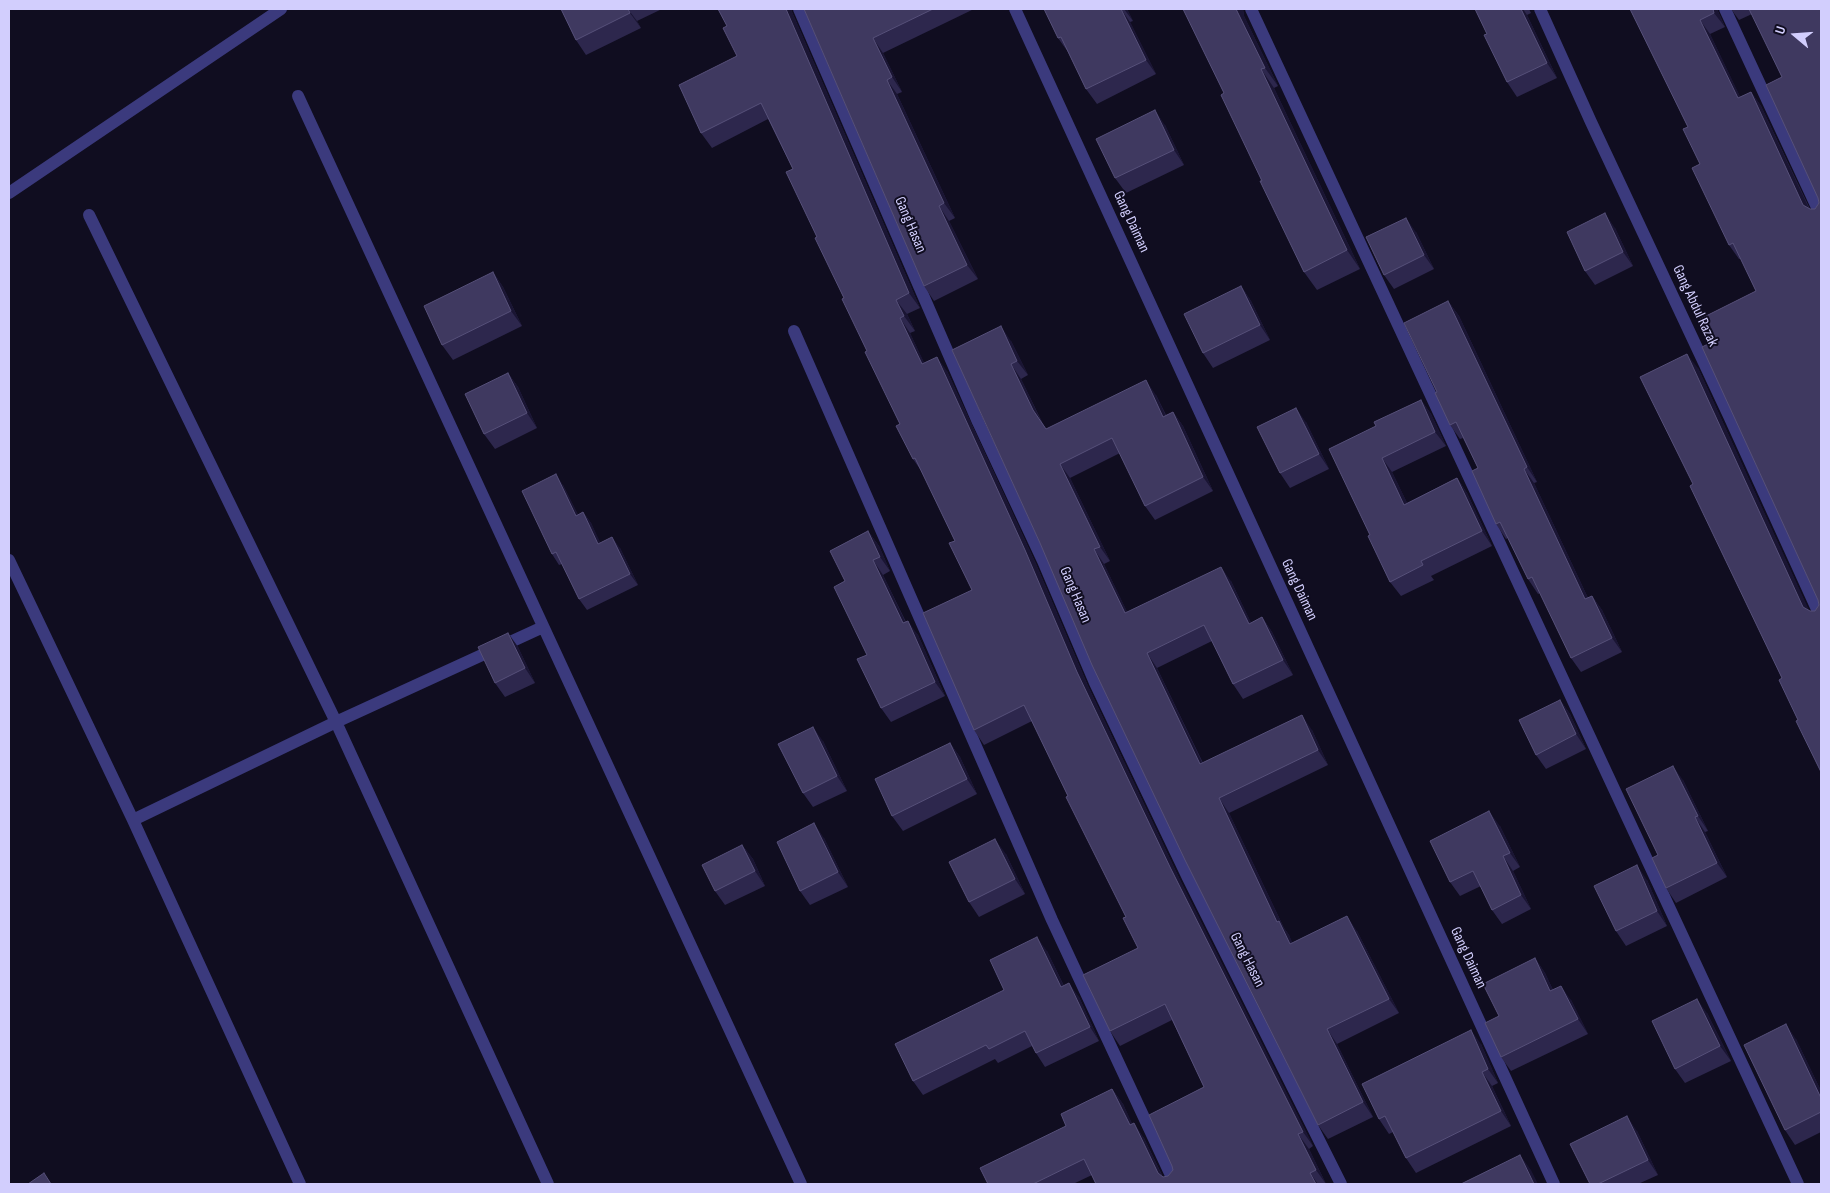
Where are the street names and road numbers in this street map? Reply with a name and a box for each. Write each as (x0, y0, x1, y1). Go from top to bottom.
street label: Gang Daiman (1109, 188, 1153, 256)
street label: Gang Hasan (890, 194, 930, 256)
street label: Gang Abdul Razak (1668, 262, 1722, 350)
street label: Gang Daiman (1277, 556, 1321, 624)
street label: Gang Hasan (1055, 564, 1095, 626)
street label: Gang Daiman (1446, 924, 1490, 992)
street label: Gang Hasan (1226, 930, 1268, 990)

